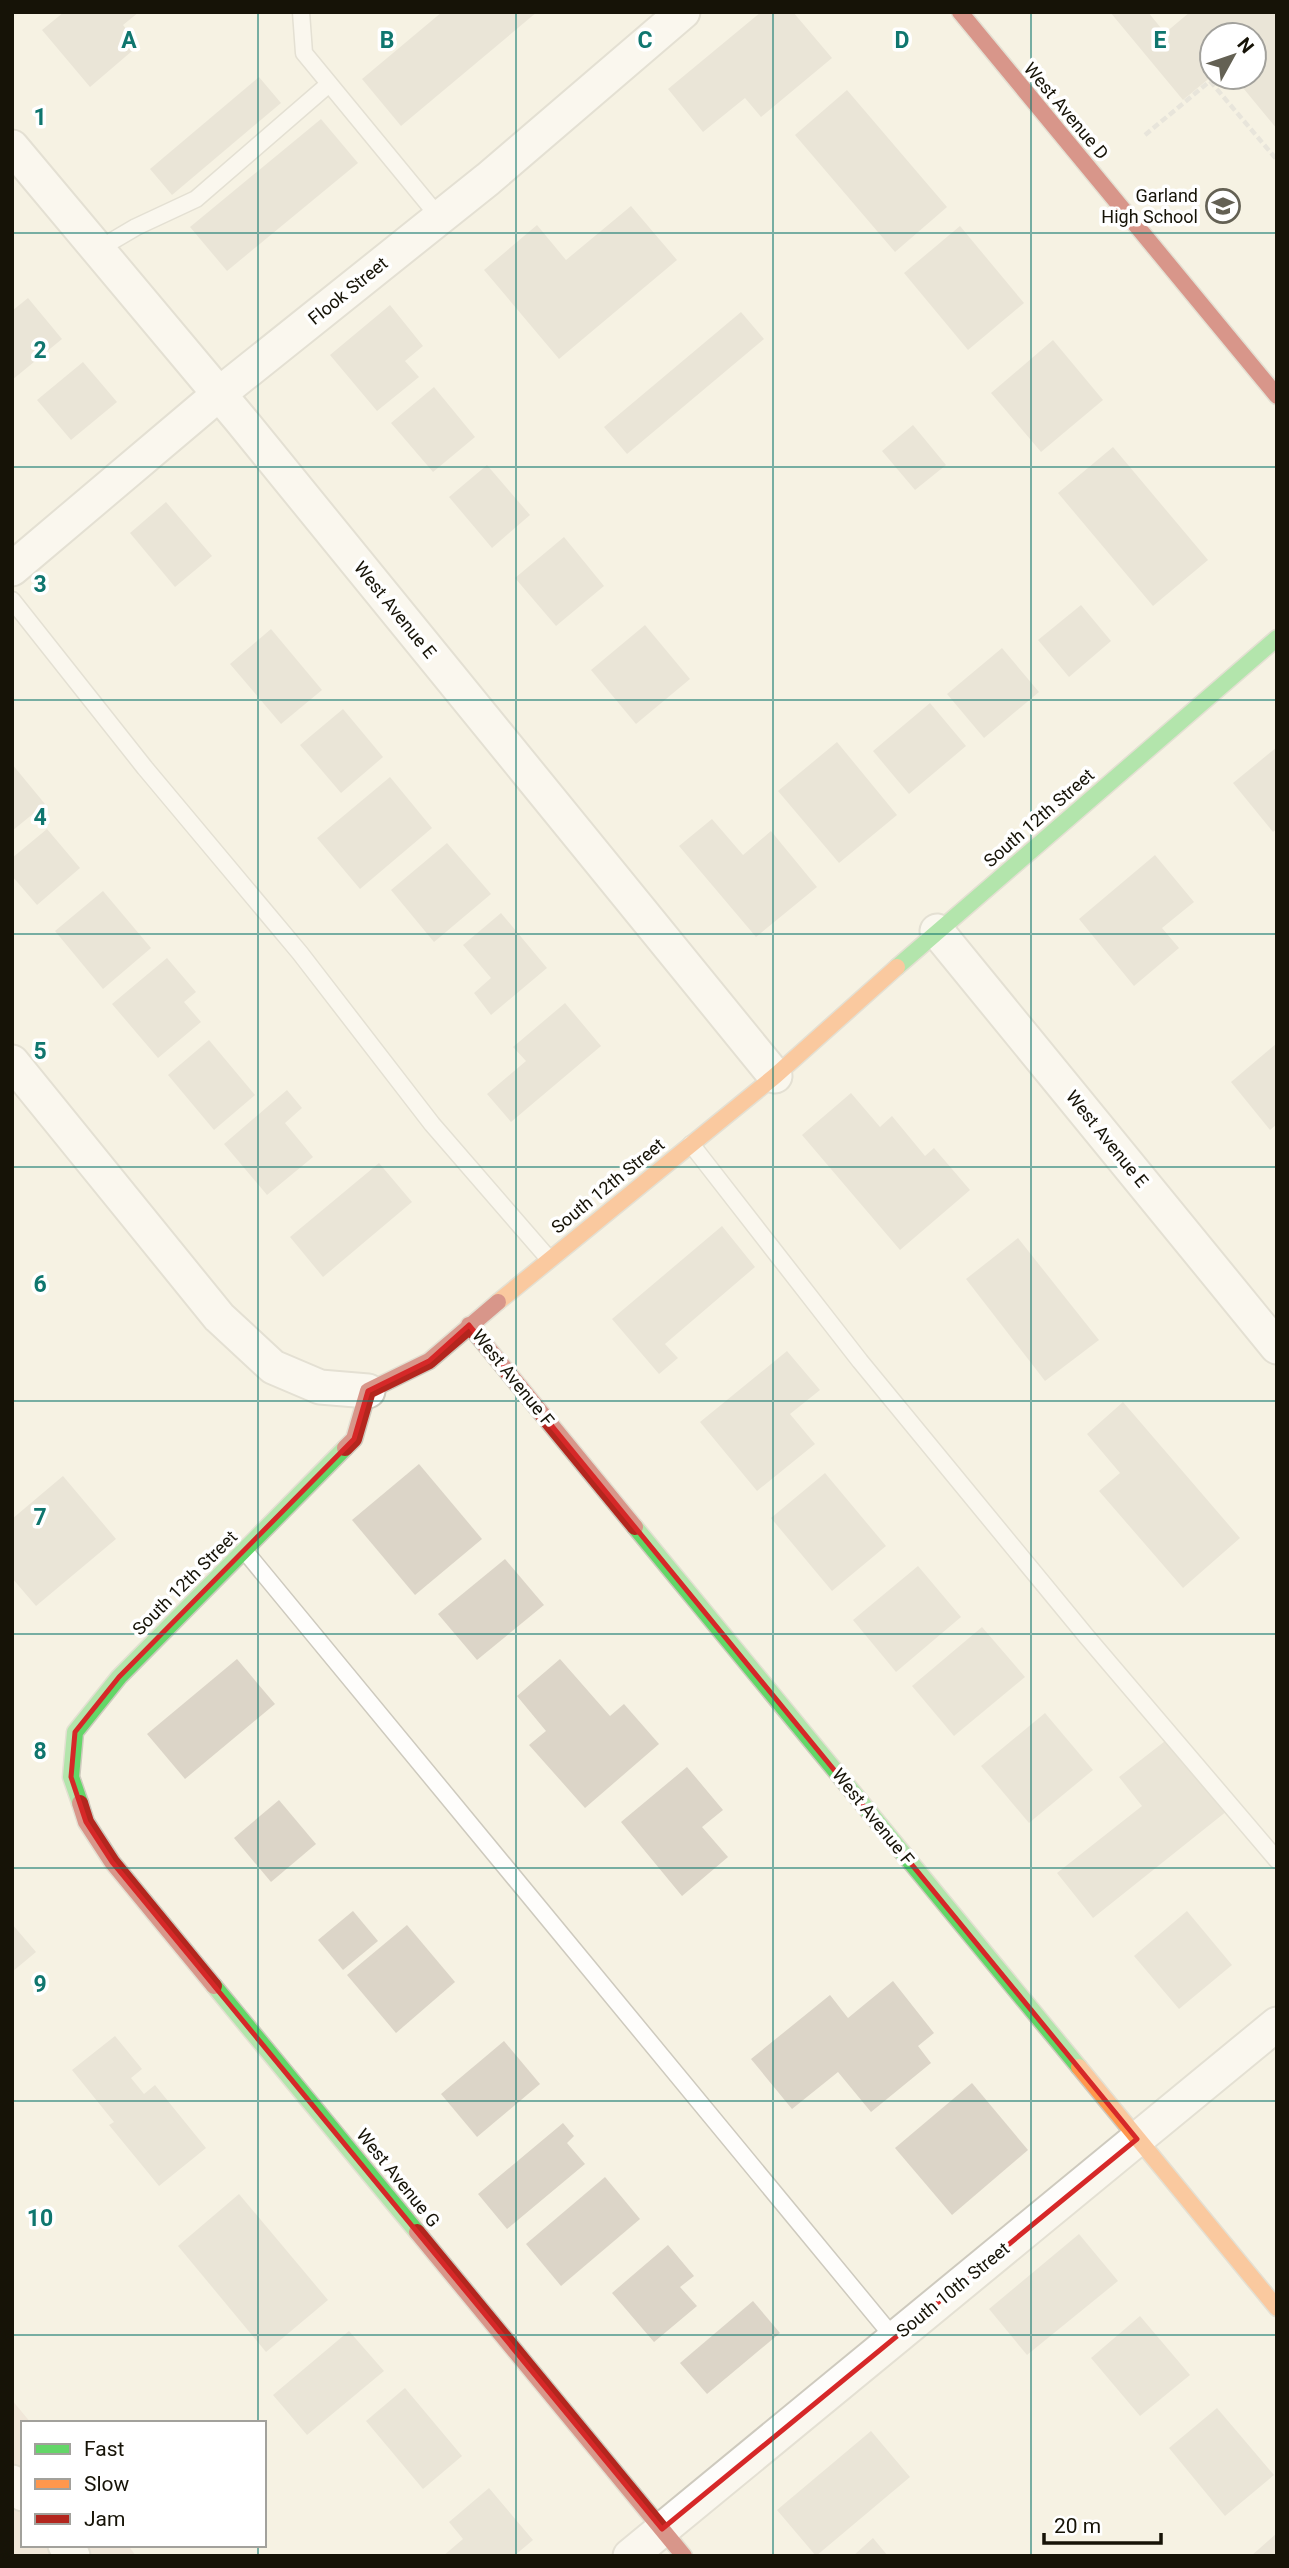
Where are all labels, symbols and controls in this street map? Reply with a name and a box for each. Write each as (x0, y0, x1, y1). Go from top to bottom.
north arrow (1198, 21, 1268, 91)
text: A (121, 27, 137, 54)
text: B (380, 27, 394, 54)
text: C (637, 27, 653, 54)
text: D (895, 27, 909, 54)
text: E (1154, 27, 1167, 54)
text: N (1233, 33, 1259, 58)
street label: West Avenue D (1020, 58, 1113, 163)
text: 1 (33, 104, 47, 131)
place label: Garland High School (1101, 185, 1198, 227)
school or university icon: Garland High School (1204, 187, 1242, 225)
street label: Flook Street (304, 252, 392, 329)
text: 2 (33, 337, 47, 364)
street label: West Avenue E (350, 557, 441, 662)
text: 3 (33, 571, 47, 598)
street label: South 12th Street (979, 764, 1098, 871)
text: 4 (33, 804, 47, 831)
text: 5 (33, 1038, 47, 1065)
street label: West Avenue E (1062, 1086, 1153, 1191)
street label: South 12th Street (547, 1134, 668, 1238)
text: 6 (33, 1271, 47, 1298)
street label: West Avenue F (468, 1325, 559, 1430)
text: 7 (33, 1504, 47, 1531)
street label: South 12th Street (128, 1526, 241, 1639)
text: 8 (33, 1738, 47, 1765)
street label: West Avenue F (828, 1764, 919, 1869)
text: 9 (33, 1971, 47, 1998)
street label: West Avenue G (352, 2124, 444, 2231)
text: 10 (27, 2205, 53, 2232)
street label: South 10th Street (892, 2238, 1013, 2342)
legend (21, 2421, 266, 2547)
text: Fast (84, 2437, 125, 2461)
text: Slow (84, 2472, 130, 2496)
scale bar (1044, 2502, 1161, 2546)
text: Jam (84, 2507, 125, 2531)
text: 20 m (1054, 2514, 1101, 2538)

